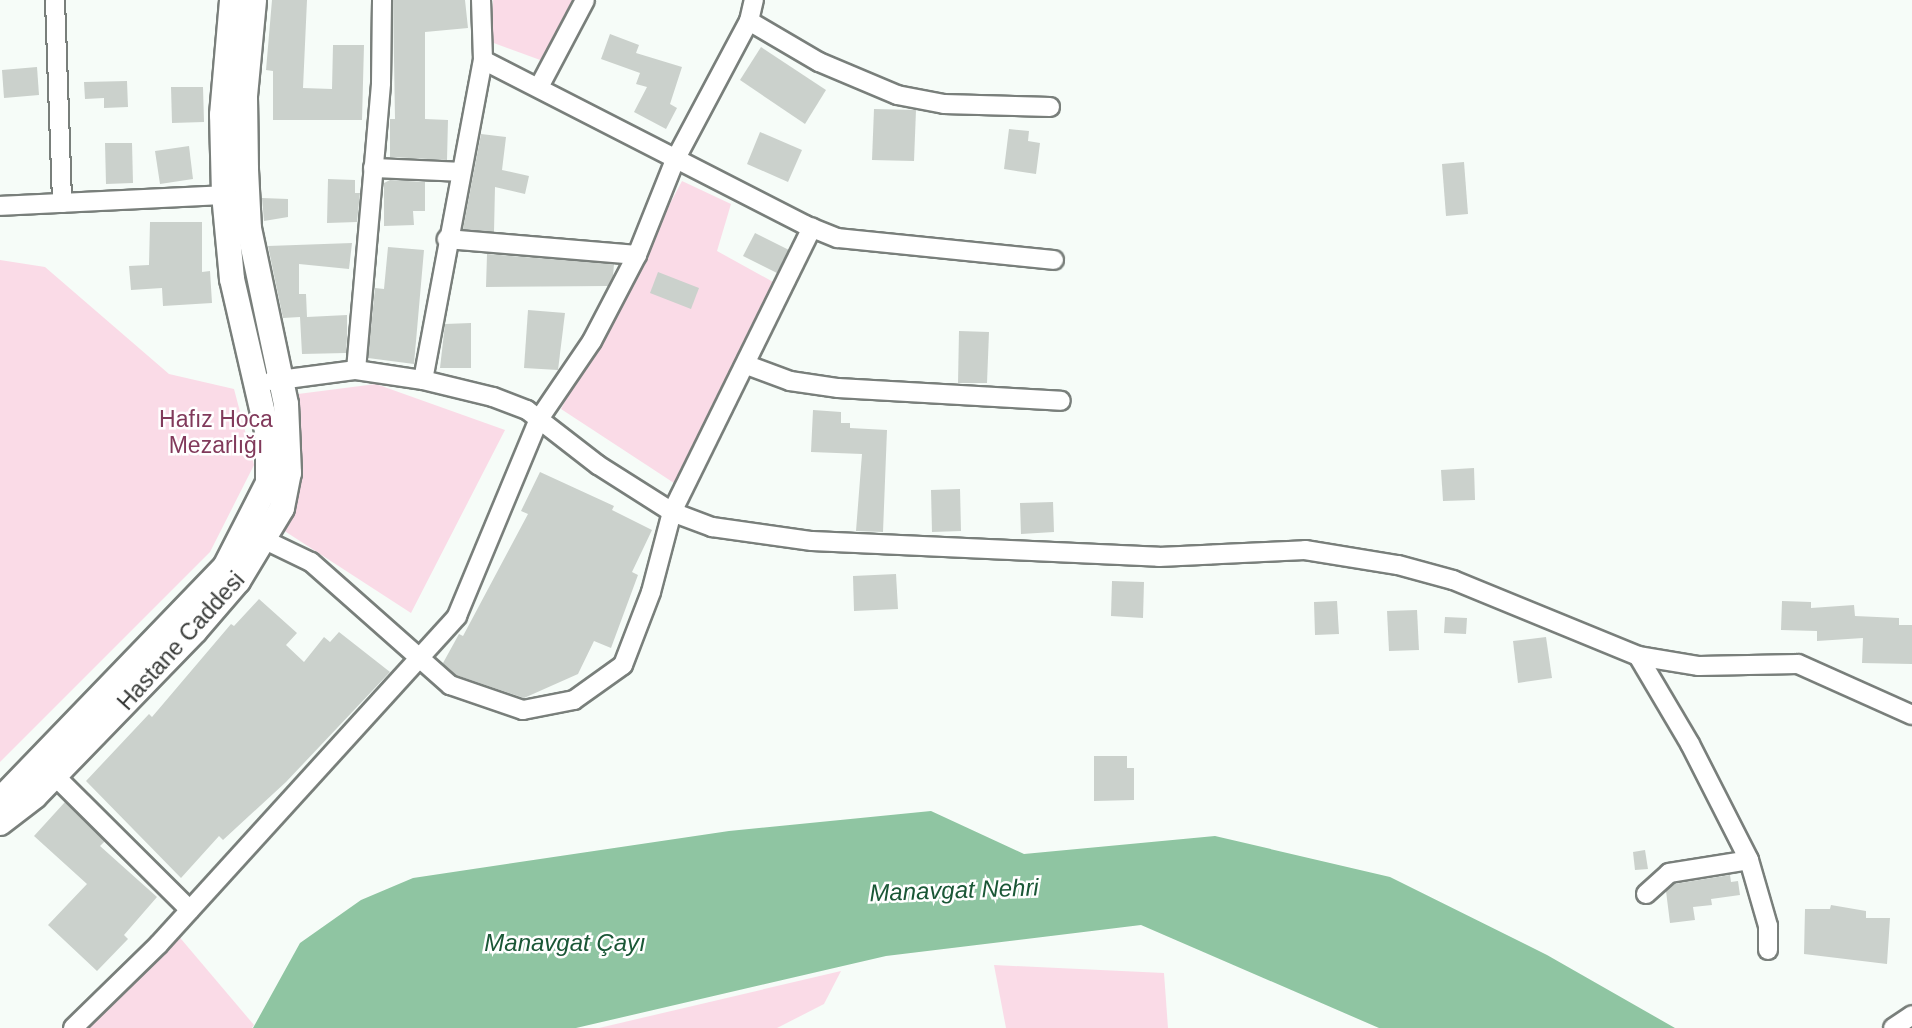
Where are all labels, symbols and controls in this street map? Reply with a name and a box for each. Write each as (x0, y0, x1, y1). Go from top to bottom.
park label: Hafız Hoca Mezarlığı (159, 405, 273, 459)
street label: Hastane Caddesi (112, 566, 250, 716)
water label: Manavgat Nehri (869, 873, 1039, 907)
water label: Manavgat Çayı (484, 929, 646, 957)

